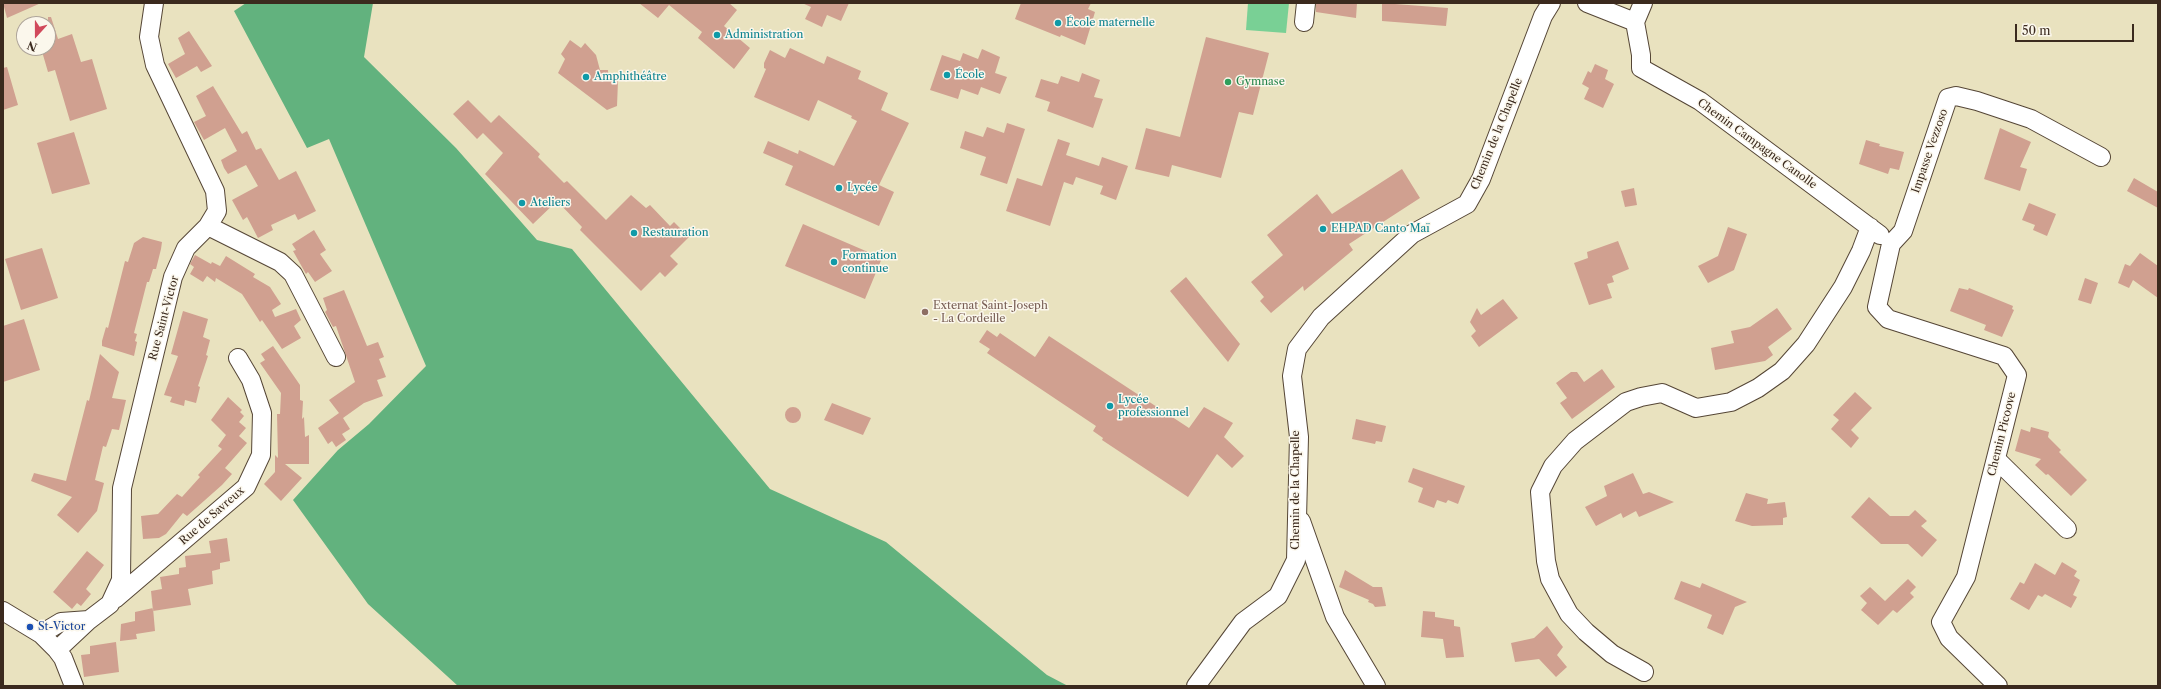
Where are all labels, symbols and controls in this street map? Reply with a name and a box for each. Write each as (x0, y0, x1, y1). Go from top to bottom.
north arrow (16, 16, 56, 56)
place label: École maternelle (1066, 16, 1155, 30)
scale bar (2017, 16, 2136, 42)
marker: École maternelle (1053, 18, 1063, 28)
text: 50 m (2022, 23, 2051, 38)
place label: Administration (725, 28, 803, 42)
marker: Administration (712, 30, 722, 40)
text: N (25, 38, 39, 55)
place label: École (955, 68, 985, 82)
place label: Amphithéâtre (594, 70, 667, 84)
marker: École (942, 70, 952, 80)
marker: Amphithéâtre (581, 72, 591, 82)
place label: Gymnase (1236, 75, 1285, 89)
street label: Chemin de la Chapelle (1468, 76, 1526, 192)
marker: Gymnase (1223, 77, 1233, 87)
street label: Chemin Campagne Canolle (1695, 96, 1819, 192)
street label: Impasse Vezzoso (1909, 107, 1951, 195)
place label: Lycée (847, 181, 878, 195)
marker: Lycée (834, 183, 844, 193)
place label: Ateliers (530, 196, 570, 210)
marker: Ateliers (517, 198, 527, 208)
place label: EHPAD Canto Maï (1331, 222, 1430, 236)
marker: EHPAD Canto Maï (1318, 224, 1328, 234)
place label: Restauration (642, 226, 709, 240)
marker: Restauration (629, 228, 639, 238)
place label: Formation continue (842, 249, 897, 275)
marker: Formation continue (829, 257, 839, 267)
street label: Rue Saint-Victor (146, 274, 182, 362)
place label: Externat Saint-Joseph - La Cordeille (933, 299, 1048, 325)
marker: Externat Saint-Joseph - La Cordeille (920, 307, 930, 317)
street label: Chemin Picoove (1985, 391, 2019, 477)
place label: Lycée professionnel (1118, 393, 1189, 419)
marker: Lycée professionnel (1105, 401, 1115, 411)
street label: Chemin de la Chapelle (1289, 430, 1303, 550)
street label: Rue de Savreux (177, 484, 247, 548)
place label: St-Victor (38, 620, 85, 634)
marker: St-Victor (25, 622, 35, 632)

